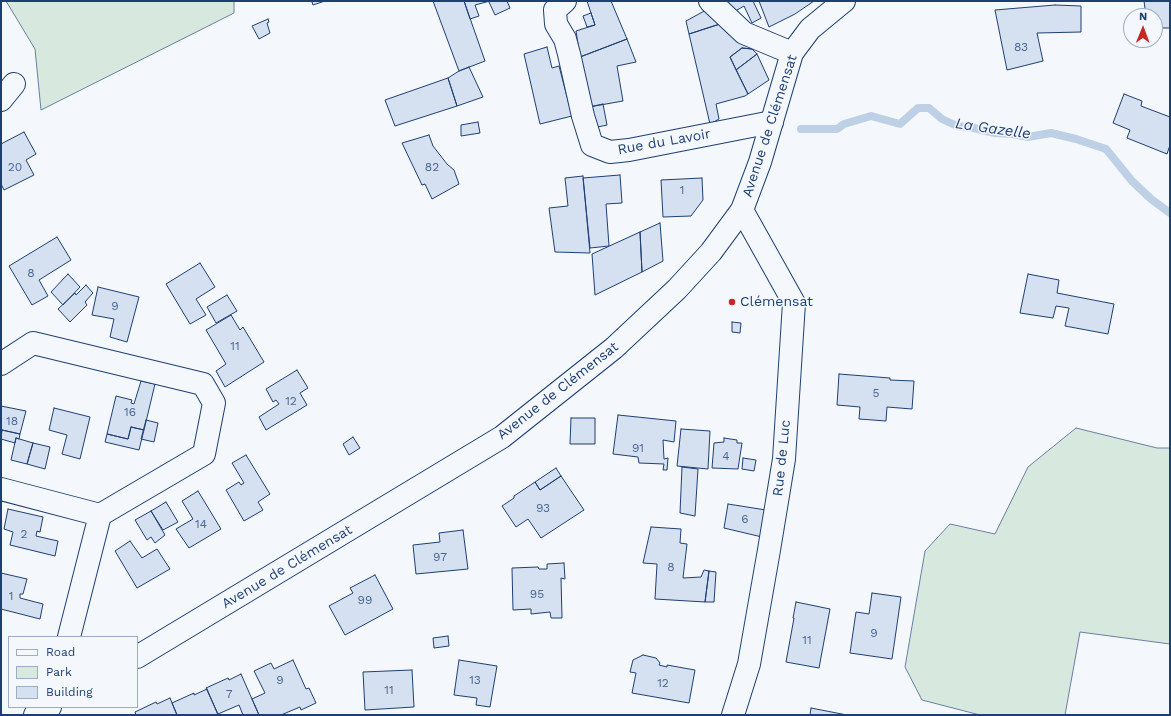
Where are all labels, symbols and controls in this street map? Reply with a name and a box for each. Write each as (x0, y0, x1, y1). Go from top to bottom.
north arrow (1123, 8, 1163, 48)
text: N (1139, 10, 1147, 23)
house number: 83 (1014, 40, 1028, 54)
street label: Avenue de Clémensat (739, 53, 801, 199)
water label: La Gazelle (954, 115, 1032, 143)
street label: Rue du Lavoir (616, 126, 712, 158)
house number: 20 (8, 160, 22, 174)
house number: 82 (425, 160, 439, 174)
house number: 1 (680, 183, 684, 197)
house number: 8 (27, 266, 35, 280)
place label: Clémensat (740, 294, 813, 310)
marker: Clémensat (727, 297, 737, 307)
house number: 9 (111, 299, 119, 313)
house number: 11 (230, 339, 240, 353)
street label: Avenue de Clémensat (494, 339, 622, 443)
house number: 5 (873, 386, 879, 400)
house number: 12 (285, 394, 297, 408)
house number: 16 (124, 405, 136, 419)
house number: 18 (6, 414, 18, 428)
street label: Rue de Luc (770, 419, 794, 497)
house number: 91 (632, 441, 644, 455)
house number: 4 (722, 449, 730, 463)
house number: 93 (536, 501, 550, 515)
house number: 6 (741, 512, 749, 526)
house number: 14 (195, 517, 207, 531)
street label: Avenue de Clémensat (219, 521, 355, 613)
house number: 2 (21, 527, 27, 541)
house number: 97 (433, 550, 447, 564)
house number: 8 (667, 560, 675, 574)
house number: 95 (530, 587, 544, 601)
house number: 1 (9, 589, 13, 603)
house number: 99 (358, 593, 372, 607)
house number: 9 (870, 626, 878, 640)
house number: 11 (802, 633, 812, 647)
legend (8, 636, 138, 708)
text: Road (46, 645, 75, 659)
text: Park (46, 665, 72, 679)
house number: 9 (276, 673, 284, 687)
house number: 13 (469, 673, 481, 687)
house number: 12 (657, 676, 669, 690)
house number: 11 (384, 683, 394, 697)
text: Building (46, 685, 93, 699)
house number: 7 (226, 687, 232, 701)

